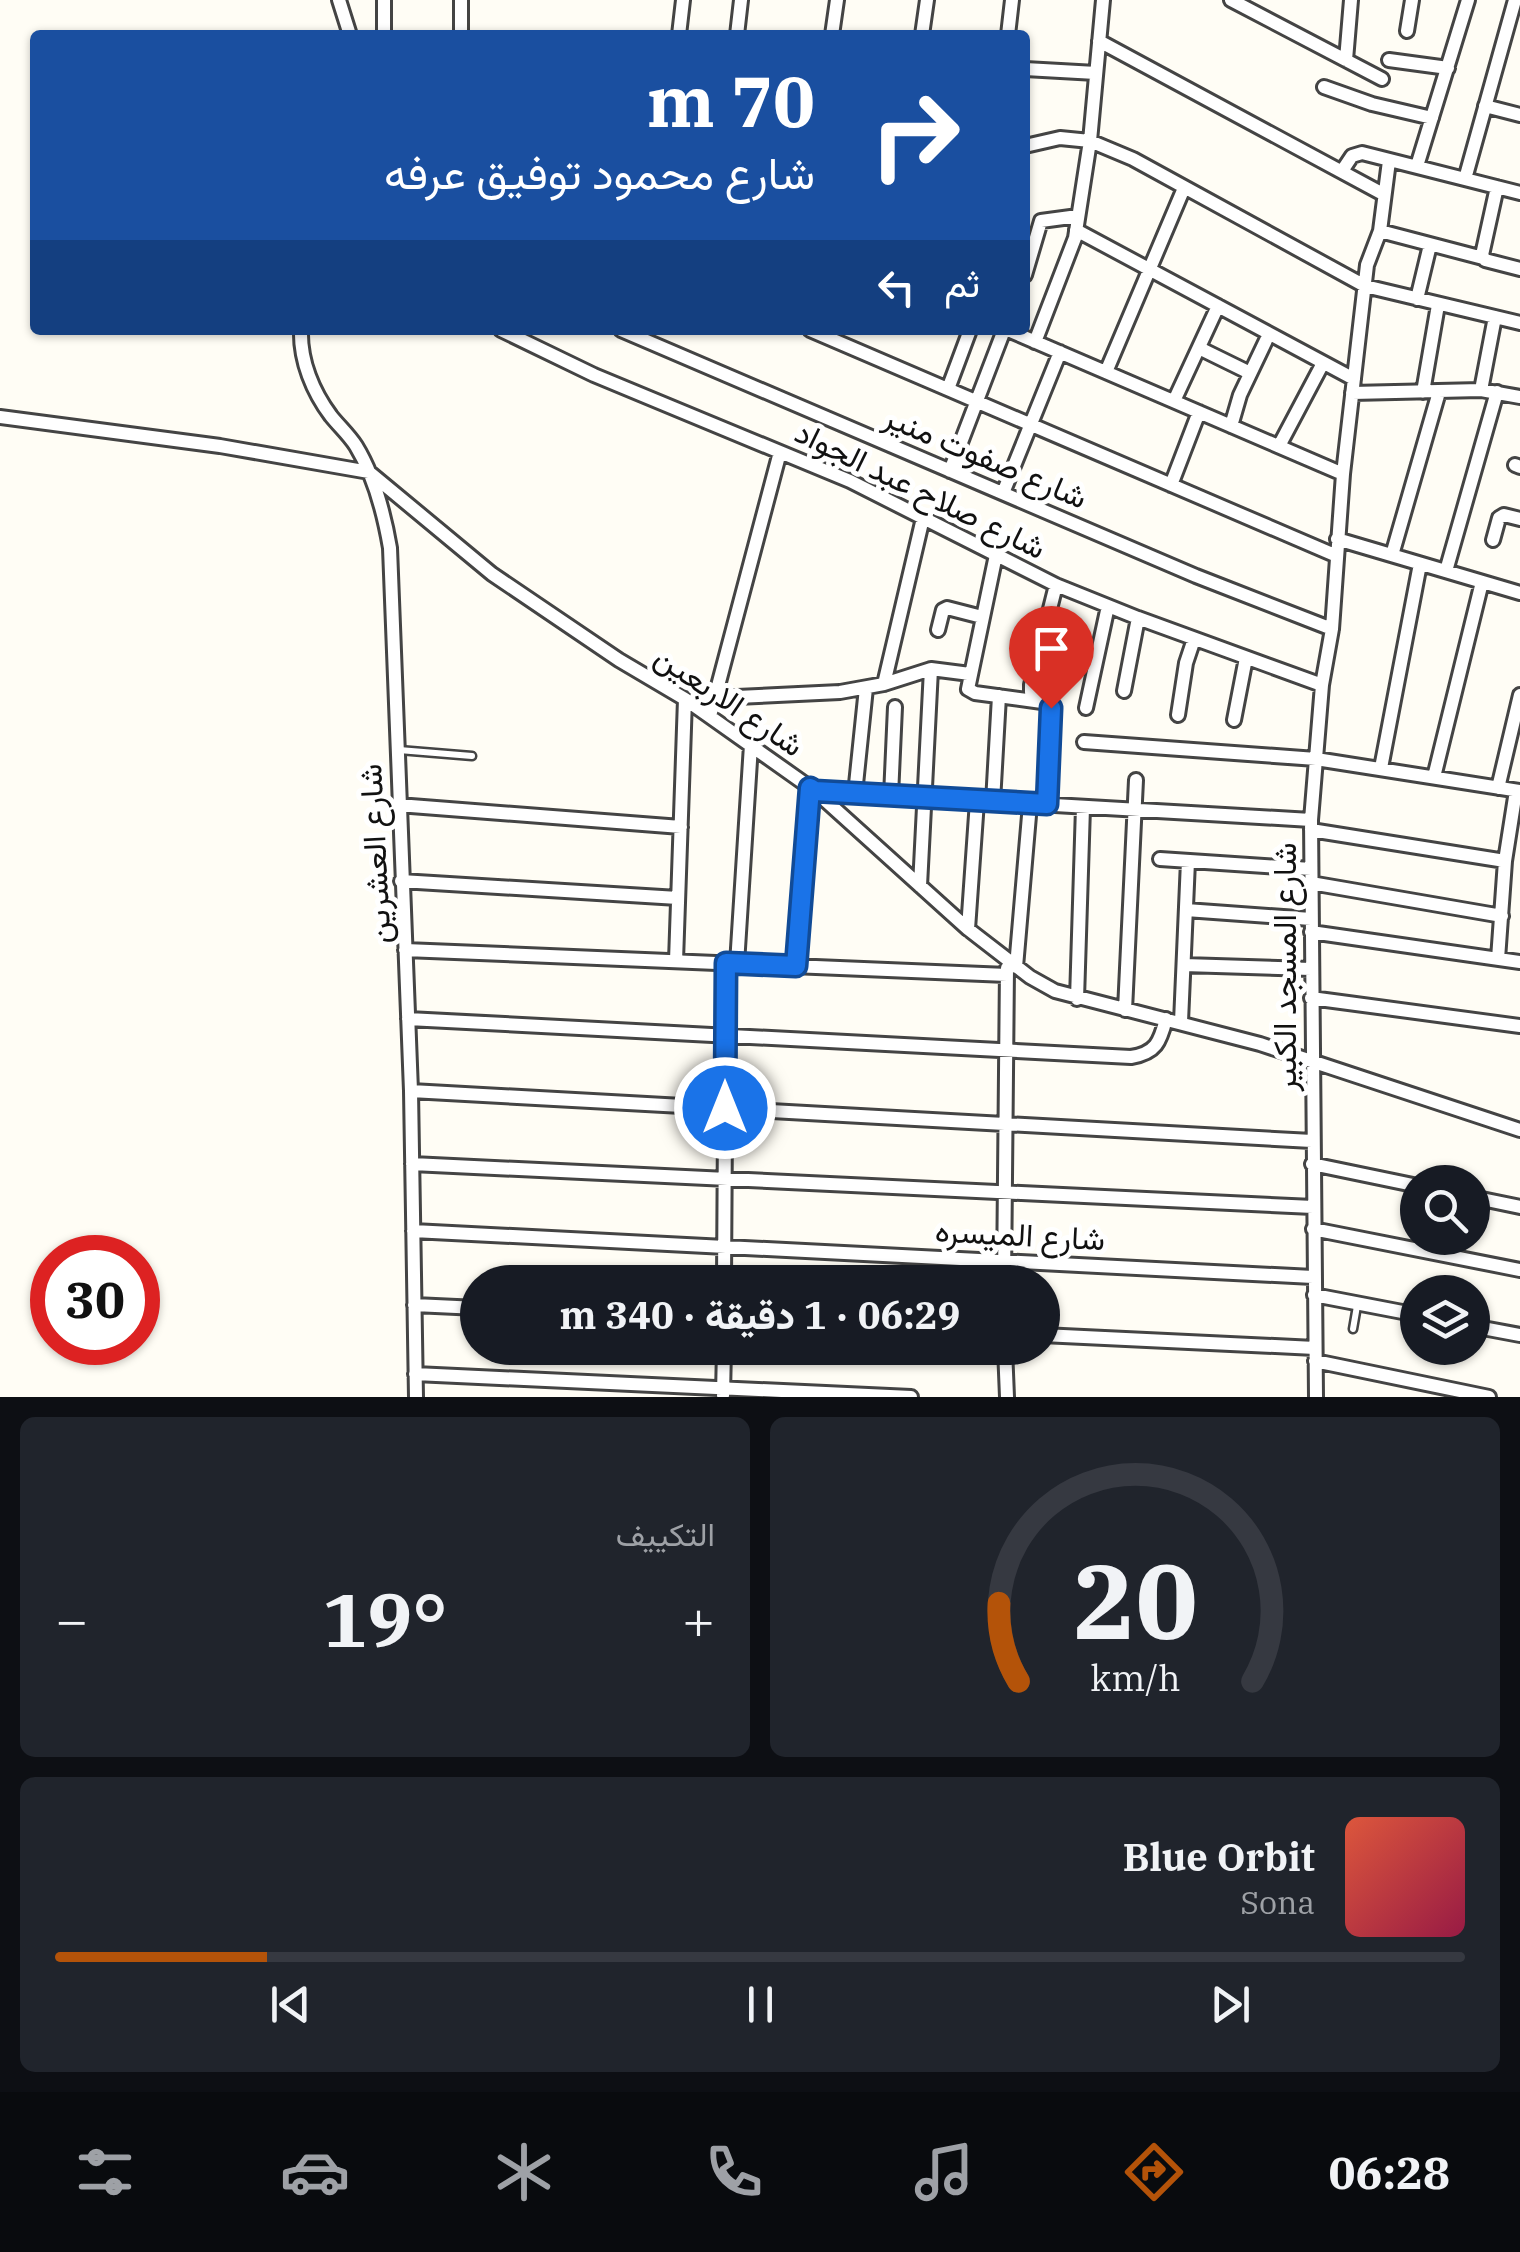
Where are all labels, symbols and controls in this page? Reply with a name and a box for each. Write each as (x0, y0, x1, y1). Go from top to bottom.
text: 70 m (647, 55, 815, 146)
icon: right (850, 70, 980, 200)
text: شارع محمود توفيق عرفه (384, 143, 815, 201)
text: ثم (944, 258, 980, 307)
icon: left (869, 260, 924, 315)
street label: شارع صفوت منير (876, 394, 1094, 520)
street label: شارع صلاح عبد الجواد (788, 410, 1053, 570)
pin (1009, 606, 1094, 709)
icon: arrive (1024, 621, 1079, 676)
street label: شارع الاربعين (646, 635, 813, 767)
street label: شارع العشرين (348, 763, 402, 945)
street label: شارع المسجد الكبير (1263, 842, 1307, 1093)
position arrow (673, 1056, 777, 1160)
map controls (1400, 1165, 1490, 1365)
button: search (1400, 1165, 1490, 1255)
street label: شارع الميسره (934, 1209, 1106, 1261)
speed limit sign: 30 (30, 1235, 160, 1365)
button: layers (1400, 1275, 1490, 1365)
text: 06:29 · 1 دقيقة · 340 m (560, 1290, 960, 1339)
text: التكييف (616, 1513, 715, 1555)
text: 20 (1073, 1532, 1197, 1668)
text: 19° (322, 1570, 448, 1668)
text: − (55, 1584, 88, 1655)
text: + (682, 1584, 715, 1655)
text: km/h (1090, 1654, 1180, 1701)
text: Blue Orbit (1123, 1832, 1315, 1881)
text: Sona (1240, 1881, 1315, 1923)
icon: previous (263, 1977, 318, 2032)
icon: pause (733, 1977, 788, 2032)
icon: next (1203, 1977, 1258, 2032)
icon: filters (70, 2137, 140, 2207)
icon: car (280, 2137, 350, 2207)
icon: climate (489, 2137, 559, 2207)
icon: phone (699, 2137, 769, 2207)
icon: music (909, 2137, 979, 2207)
icon: directions (1119, 2137, 1189, 2207)
text: 06:28 (1328, 2143, 1450, 2201)

